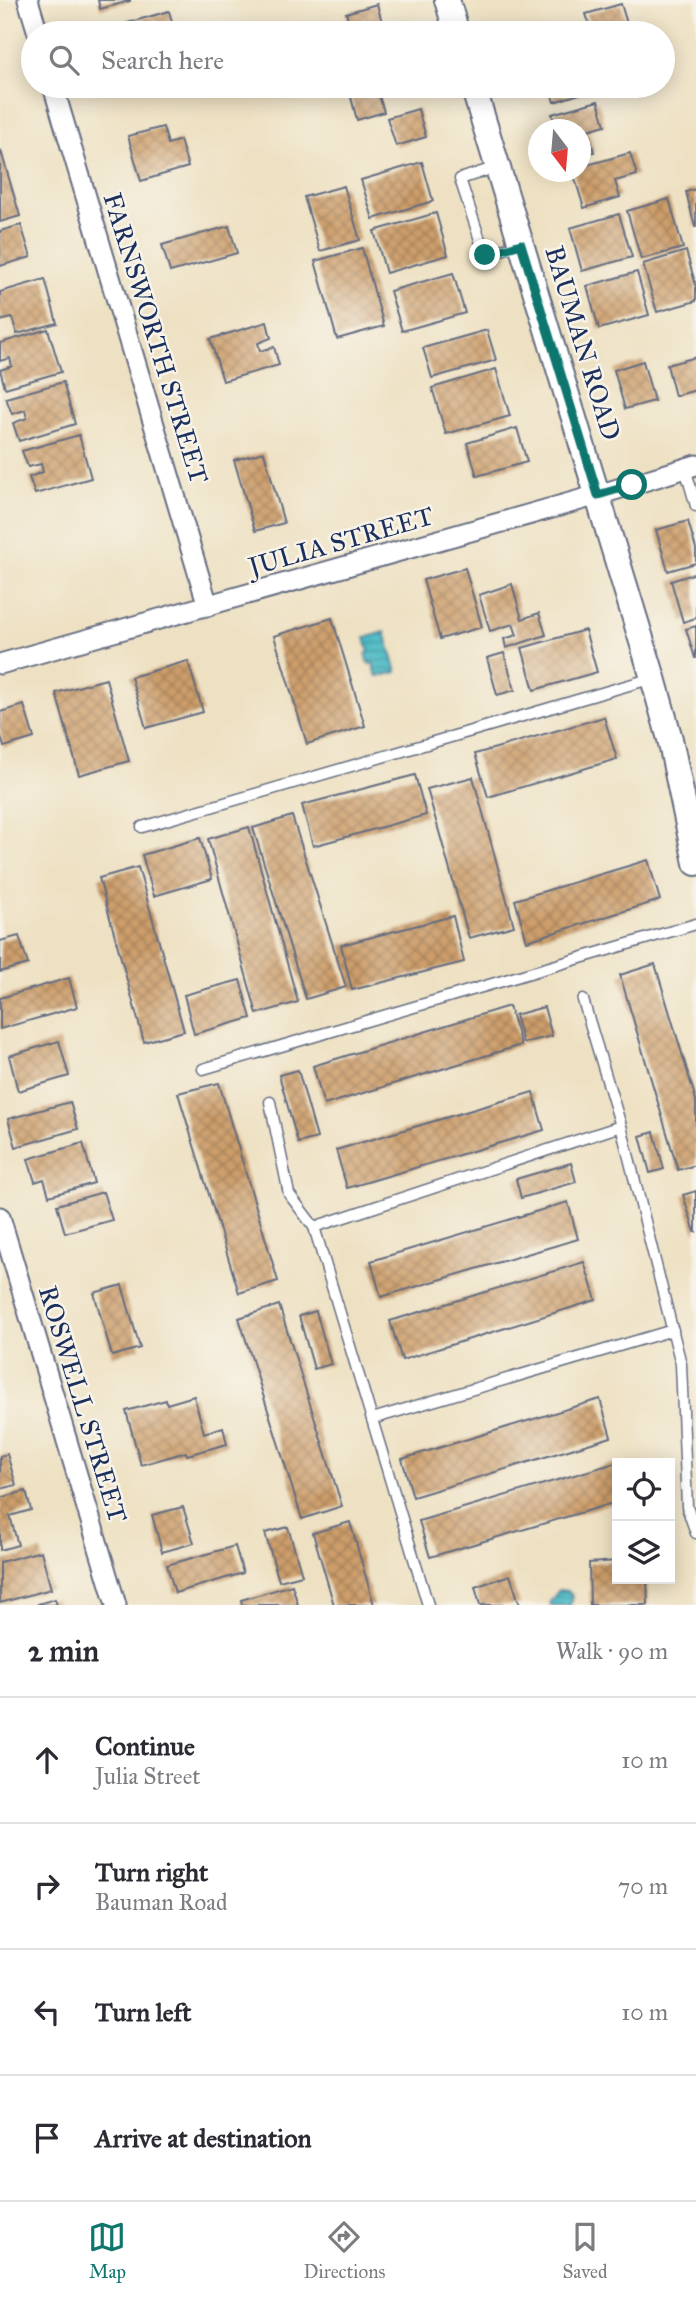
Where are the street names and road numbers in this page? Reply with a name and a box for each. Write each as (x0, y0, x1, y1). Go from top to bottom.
street label: FARNSWORTH STREET (96, 189, 216, 487)
street label: BAUMAN ROAD (538, 242, 628, 444)
street label: JULIA STREET (242, 499, 437, 583)
street label: ROSWELL STREET (32, 1282, 134, 1526)

